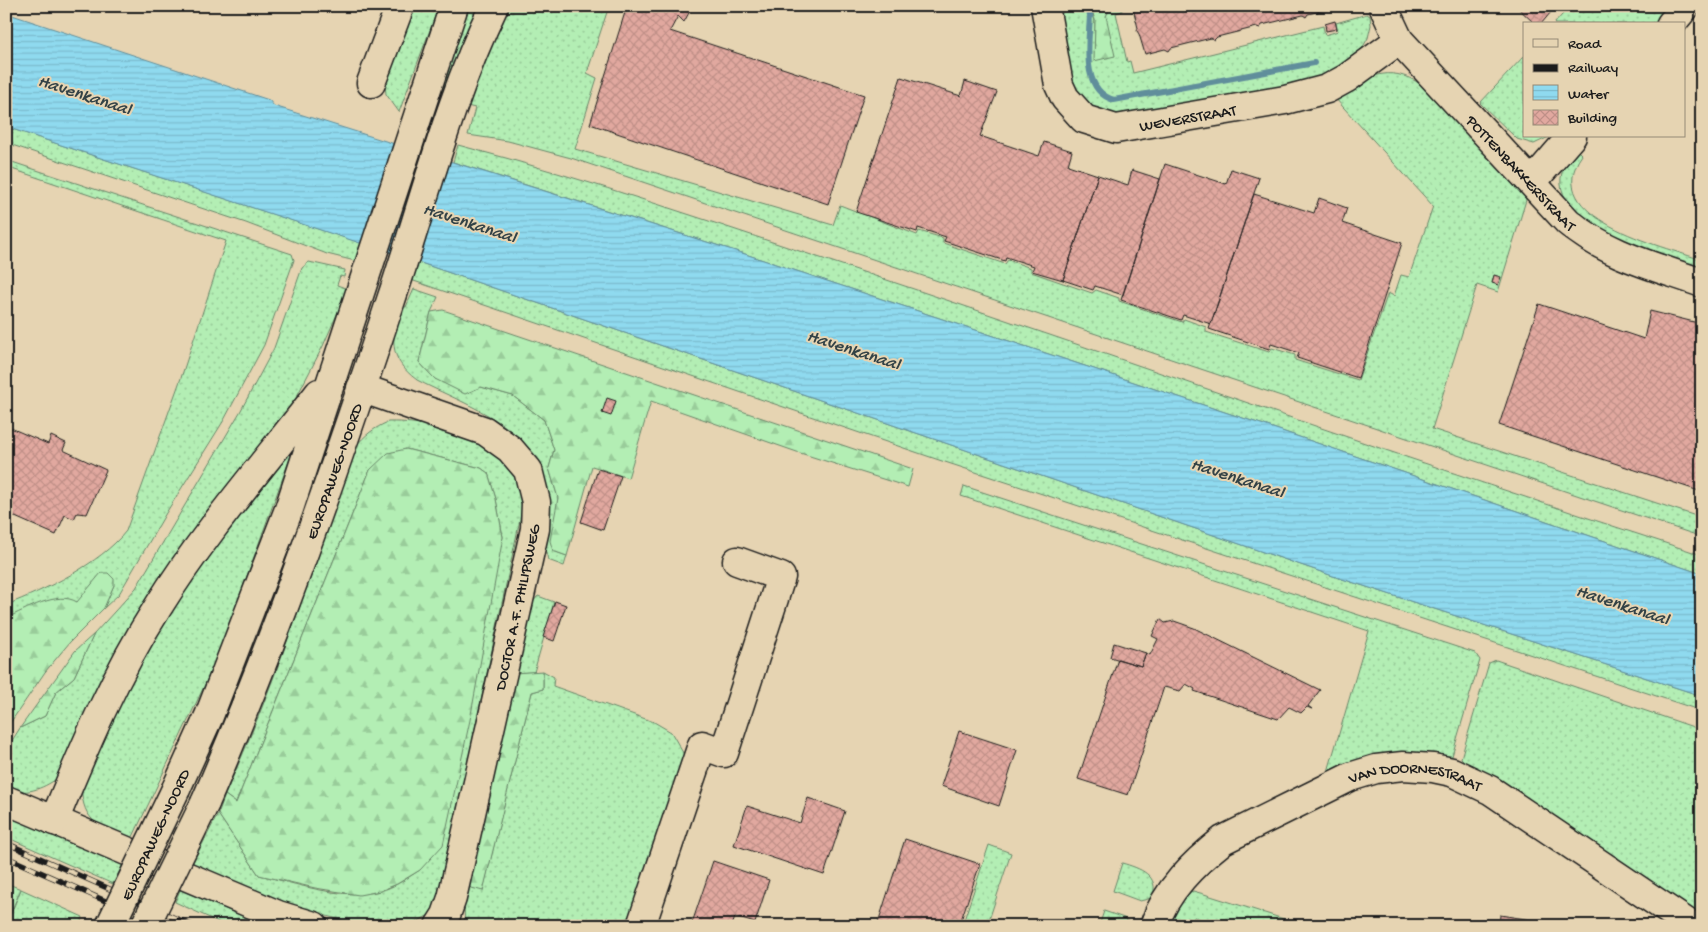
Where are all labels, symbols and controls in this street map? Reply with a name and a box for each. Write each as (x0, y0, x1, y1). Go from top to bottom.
legend (1523, 22, 1686, 138)
text: Road (1568, 36, 1602, 54)
text: Railway (1568, 60, 1619, 78)
water label: Havenkanaal (35, 71, 134, 122)
text: Water (1568, 86, 1610, 104)
street label: WEVERSTRAAT (1138, 102, 1239, 138)
text: Building (1567, 110, 1617, 128)
street label: POTTENBAKKERSTRAAT (1460, 112, 1579, 238)
water label: Havenkanaal (420, 199, 519, 250)
water label: Havenkanaal (804, 326, 903, 377)
street label: EUROPAWEG-NOORD (304, 401, 369, 543)
water label: Havenkanaal (1188, 454, 1287, 505)
street label: DOCTOR A.F. PHILIPSWEG (492, 522, 547, 694)
water label: Havenkanaal (1573, 581, 1672, 632)
street label: VAN DOORNESTRAAT (1346, 760, 1485, 798)
street label: EUROPAWEG-NOORD (118, 766, 196, 904)

